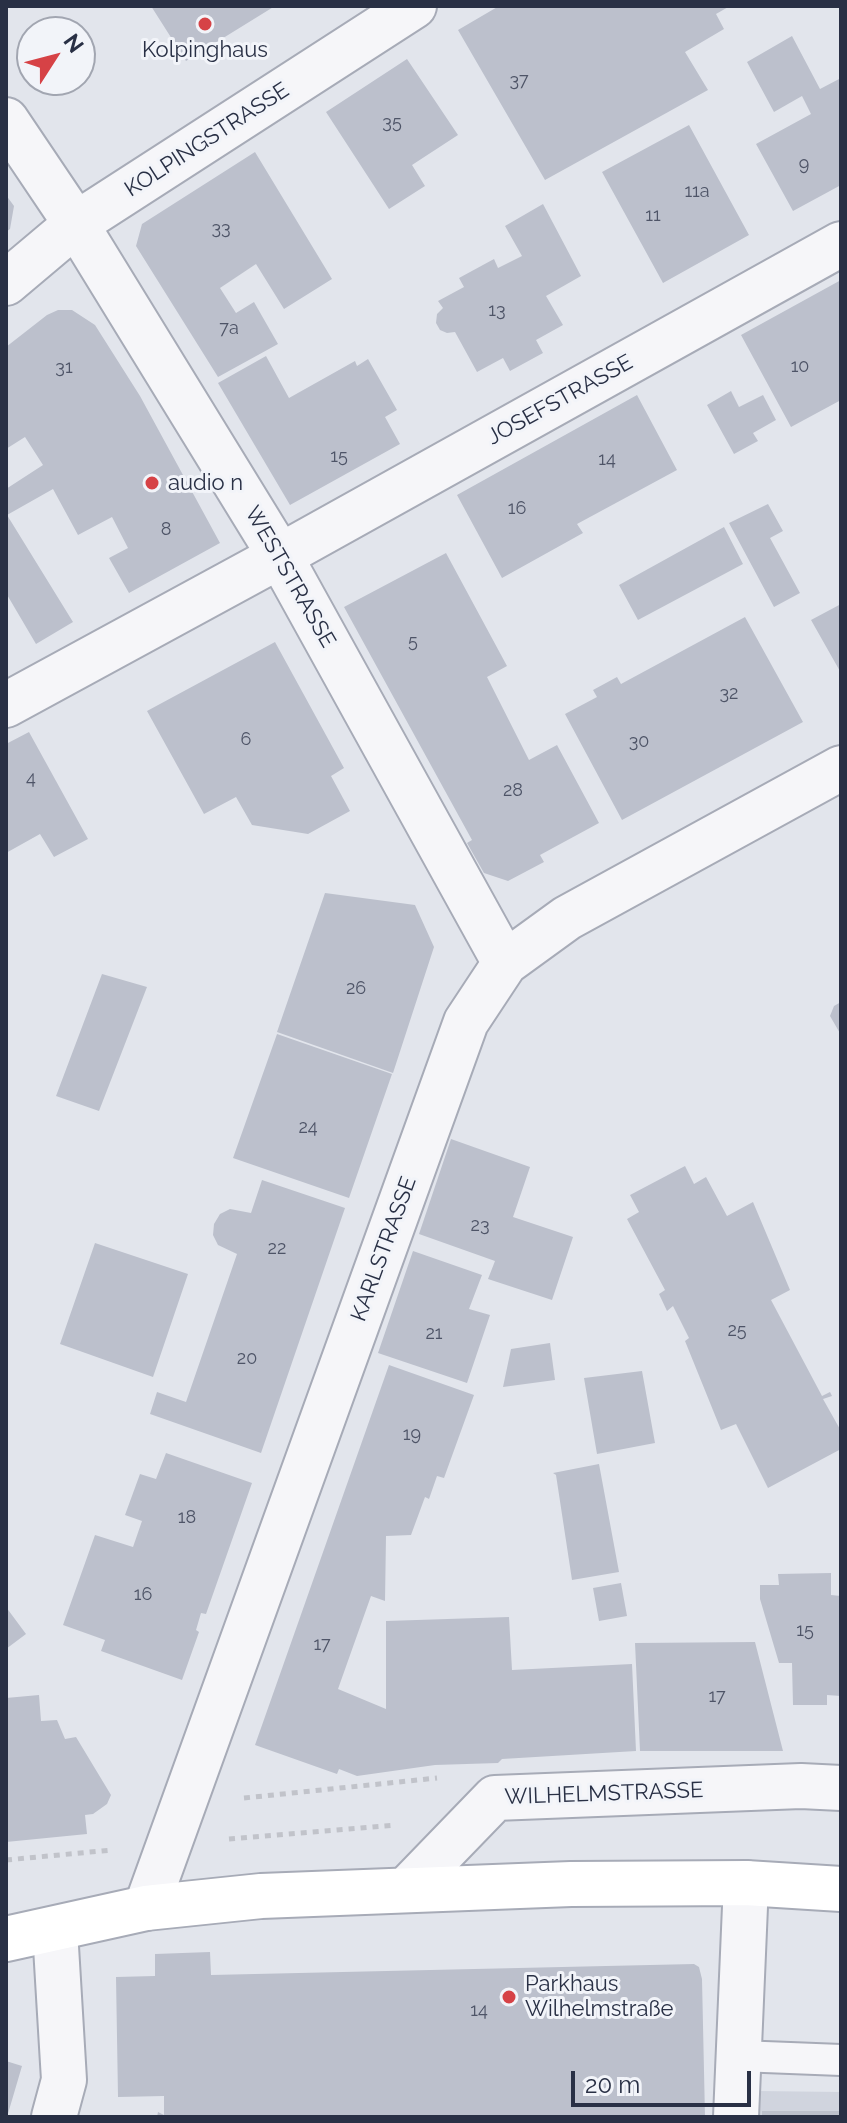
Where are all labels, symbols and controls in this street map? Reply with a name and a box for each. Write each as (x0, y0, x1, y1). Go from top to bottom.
marker: Kolpinghaus (196, 15, 214, 33)
north arrow (16, 16, 96, 96)
text: N (58, 29, 89, 57)
place label: Kolpinghaus (142, 37, 268, 63)
house number: 37 (509, 70, 529, 92)
street label: KOLPINGSTRASSE (120, 77, 294, 203)
house number: 35 (382, 112, 402, 134)
house number: 9 (799, 154, 809, 176)
house number: 11a (684, 181, 710, 203)
house number: 11 (645, 205, 661, 227)
house number: 33 (211, 218, 231, 240)
house number: 13 (488, 300, 506, 322)
house number: 7a (219, 318, 239, 340)
street label: JOSEFSTRASSE (483, 349, 637, 451)
house number: 10 (791, 356, 809, 378)
house number: 31 (55, 357, 73, 379)
house number: 15 (330, 446, 348, 468)
house number: 14 (598, 449, 616, 471)
place label: audio n (168, 470, 243, 496)
marker: audio n (143, 474, 161, 492)
house number: 16 (508, 498, 526, 520)
street label: WESTSTRASSE (239, 502, 341, 652)
house number: 8 (161, 519, 171, 541)
house number: 5 (408, 631, 418, 653)
house number: 32 (720, 683, 738, 705)
house number: 6 (241, 729, 251, 751)
house number: 30 (629, 731, 649, 753)
house number: 4 (26, 768, 36, 790)
house number: 28 (503, 780, 523, 802)
house number: 26 (346, 978, 366, 1000)
house number: 24 (298, 1117, 318, 1139)
street label: KARLSTRASSE (346, 1173, 422, 1325)
house number: 23 (471, 1215, 489, 1237)
house number: 22 (268, 1238, 286, 1260)
house number: 25 (727, 1320, 747, 1342)
house number: 21 (425, 1323, 443, 1345)
house number: 20 (237, 1348, 257, 1370)
house number: 19 (403, 1424, 421, 1446)
house number: 18 (178, 1507, 196, 1529)
house number: 16 (134, 1584, 152, 1606)
house number: 15 (796, 1620, 814, 1642)
house number: 17 (313, 1634, 331, 1656)
house number: 17 (708, 1686, 726, 1708)
street label: WILHELMSTRASSE (504, 1777, 704, 1811)
place label: Parkhaus Wilhelmstraße (525, 1971, 673, 2022)
marker: Parkhaus Wilhelmstraße (500, 1988, 518, 2006)
house number: 14 (470, 2000, 488, 2022)
scale bar (575, 2055, 755, 2105)
text: 20 m (585, 2070, 640, 2099)

